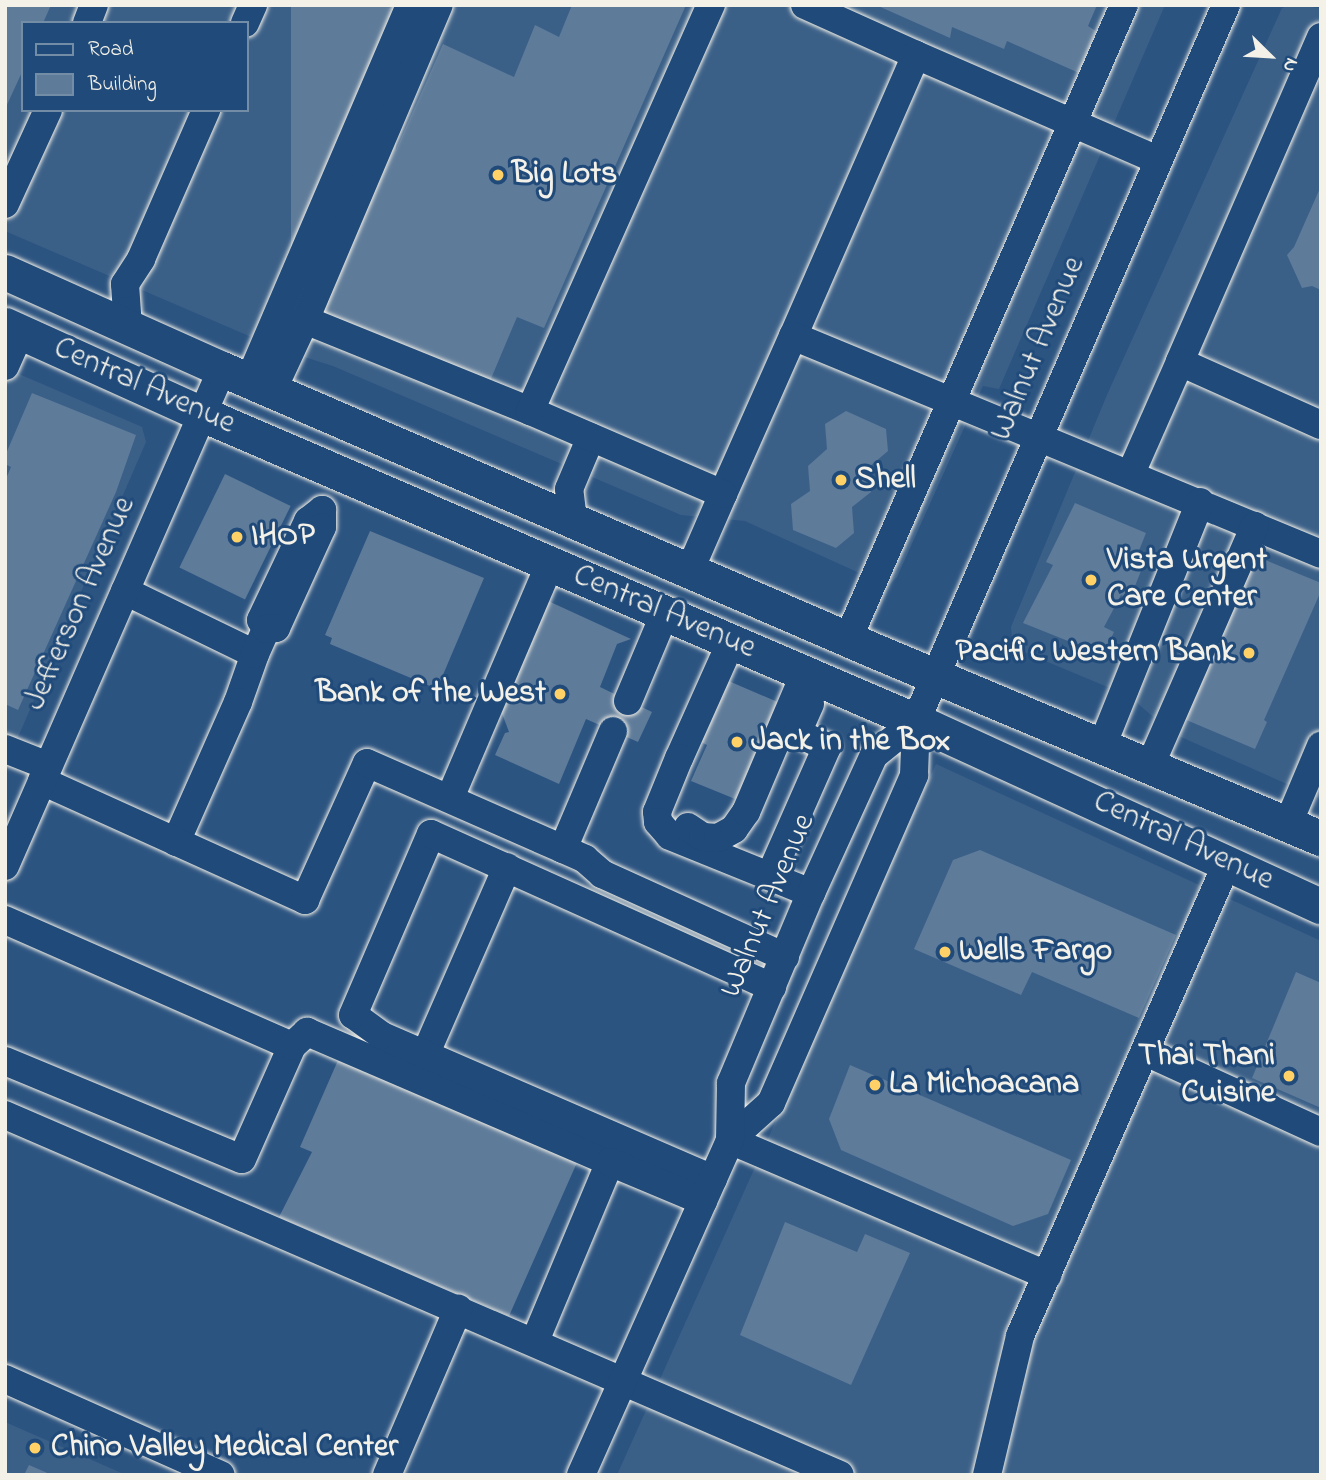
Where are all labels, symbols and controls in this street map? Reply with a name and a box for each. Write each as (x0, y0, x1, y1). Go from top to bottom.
legend (21, 21, 248, 112)
north arrow (1235, 21, 1305, 91)
text: Road (88, 35, 134, 65)
text: N (1275, 53, 1305, 76)
text: Building (88, 70, 157, 100)
place label: Big Lots (512, 156, 617, 194)
marker: Big Lots (490, 167, 506, 183)
street label: Walnut Avenue (983, 251, 1095, 447)
street label: Central Avenue (47, 330, 241, 444)
place label: Shell (855, 461, 916, 499)
marker: Shell (833, 472, 849, 488)
street label: Jefferson Avenue (17, 491, 145, 717)
place label: IHOP (251, 518, 315, 556)
marker: IHOP (229, 529, 245, 545)
place label: Vista Urgent Care Center (1107, 543, 1267, 618)
street label: Central Avenue (567, 557, 761, 669)
marker: Vista Urgent Care Center (1081, 570, 1101, 590)
place label: Pacific Western Bank (956, 634, 1235, 672)
marker: Pacific Western Bank (1241, 645, 1257, 661)
place label: Bank of the West (315, 675, 546, 713)
marker: Bank of the West (552, 686, 568, 702)
place label: Jack in the Box (751, 723, 950, 761)
marker: Jack in the Box (729, 734, 745, 750)
street label: Central Avenue (1087, 783, 1279, 901)
street label: Walnut Avenue (713, 808, 825, 1004)
place label: Wells Fargo (959, 933, 1112, 971)
marker: Wells Fargo (937, 944, 953, 960)
place label: Thai Thani Cuisine (1138, 1039, 1275, 1114)
place label: La Michoacana (889, 1066, 1079, 1104)
marker: Thai Thani Cuisine (1281, 1068, 1297, 1084)
marker: La Michoacana (867, 1077, 883, 1093)
place label: Chino Valley Medical Center (51, 1429, 398, 1467)
marker: Chino Valley Medical Center (25, 1438, 45, 1458)

